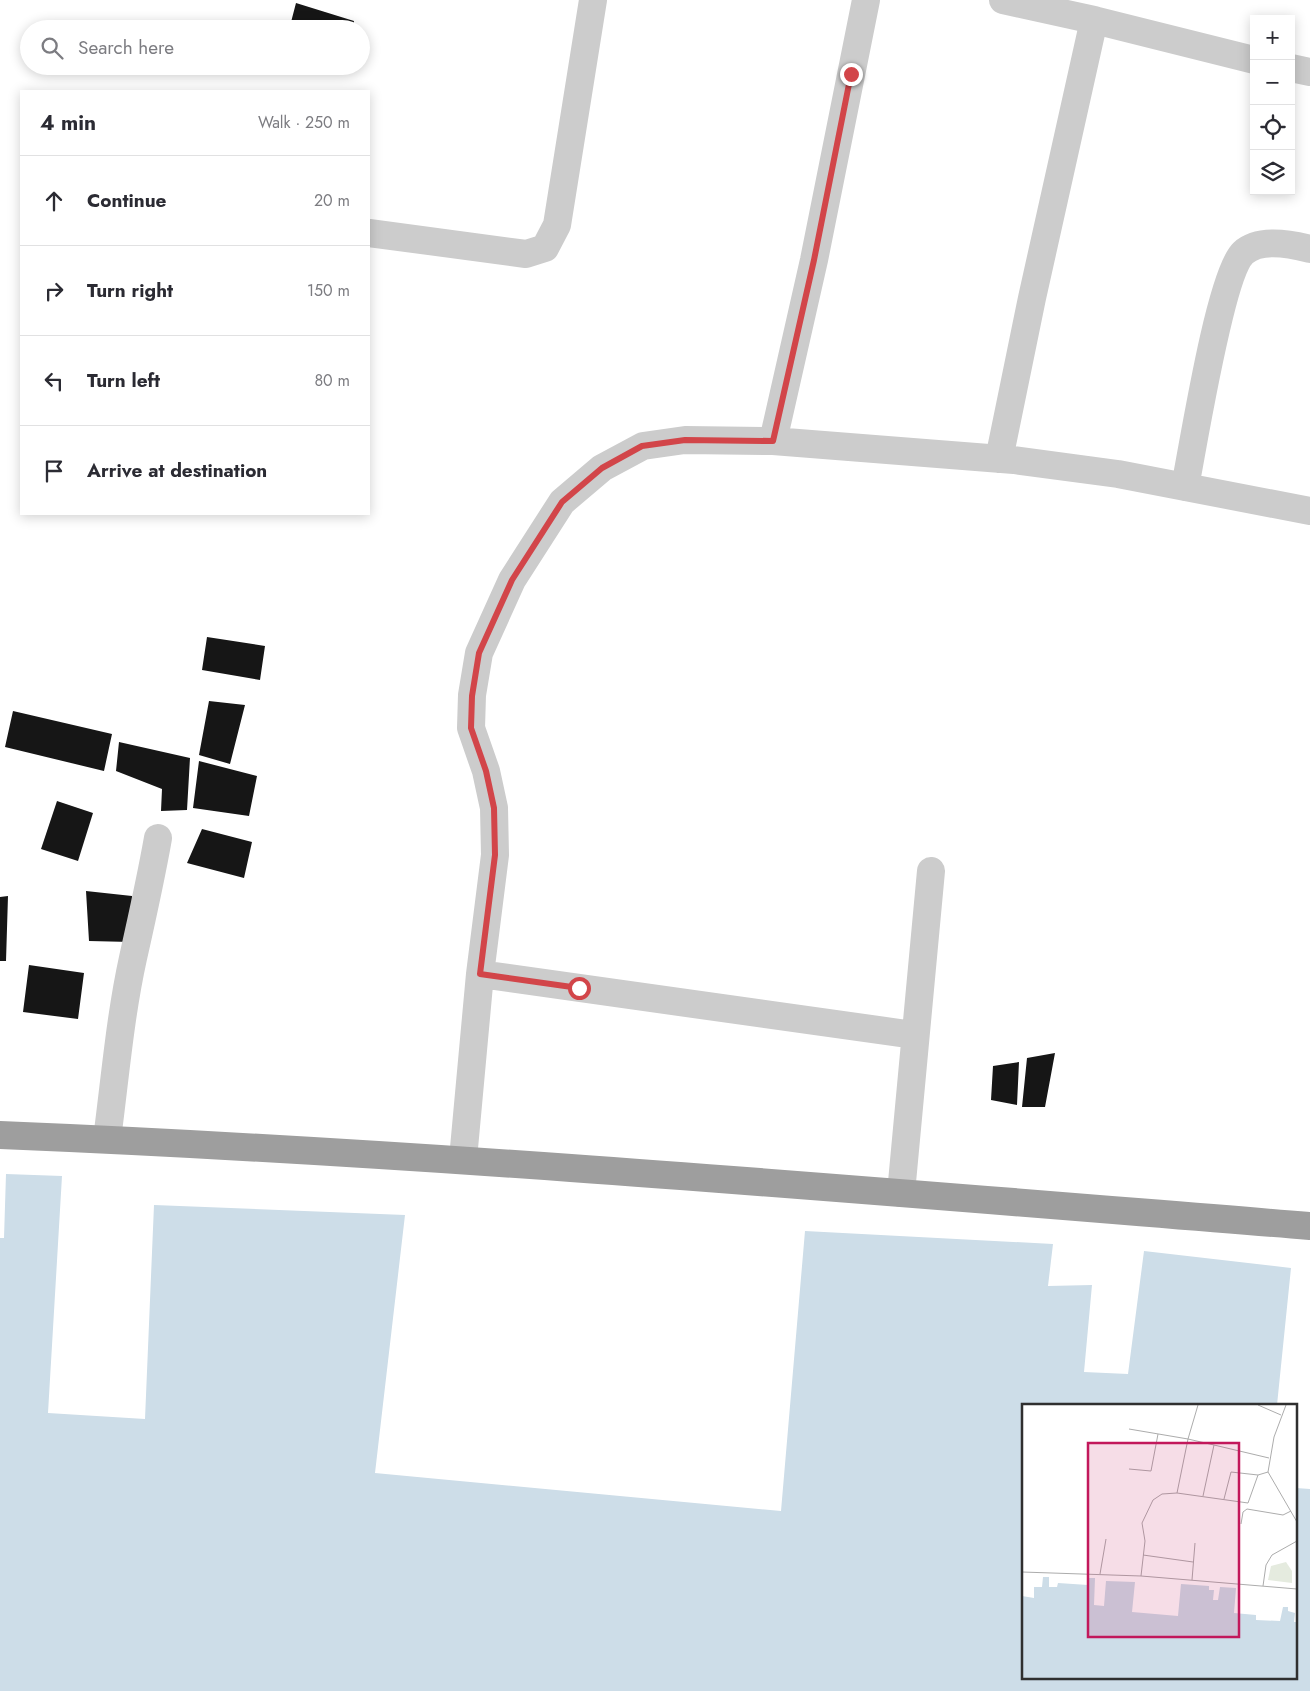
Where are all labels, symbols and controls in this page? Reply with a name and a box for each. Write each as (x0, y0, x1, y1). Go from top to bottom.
map controls (1250, 15, 1295, 195)
button: + (1250, 15, 1295, 60)
search box (20, 20, 370, 75)
icon: search (38, 34, 66, 62)
text: Search here (78, 34, 174, 61)
button: − (1250, 60, 1295, 105)
route end (840, 63, 863, 86)
button: locate (1250, 105, 1295, 150)
text: 4 min (40, 108, 96, 138)
text: Walk · 250 m (258, 111, 350, 134)
button: layers (1250, 150, 1295, 195)
icon: ahead (40, 187, 68, 215)
text: Continue (87, 187, 166, 214)
text: 20 m (314, 189, 350, 212)
icon: right (40, 277, 68, 305)
text: Turn right (87, 277, 173, 304)
text: 150 m (307, 279, 350, 302)
icon: left (40, 367, 68, 395)
text: Turn left (87, 367, 160, 394)
text: 80 m (314, 369, 350, 392)
icon: arrive (40, 457, 68, 485)
text: Arrive at destination (87, 457, 267, 484)
route start (568, 977, 591, 1000)
inset map (1022, 1404, 1298, 1678)

